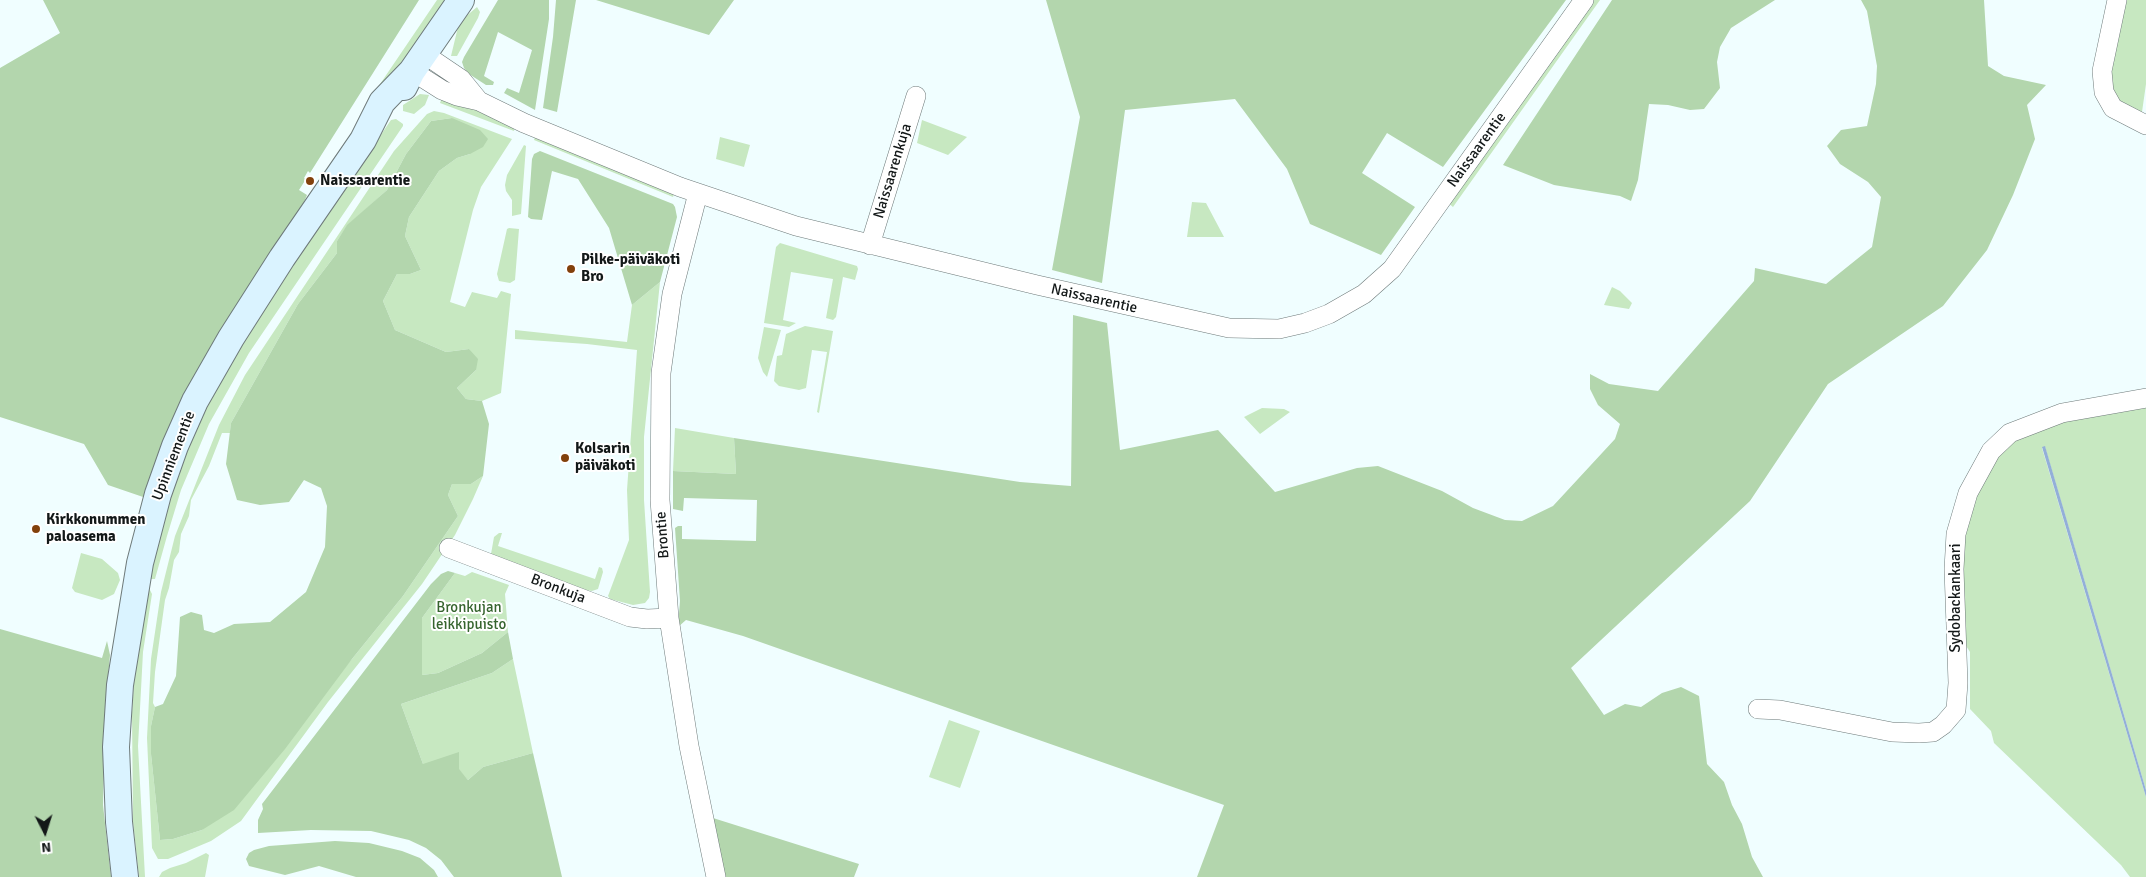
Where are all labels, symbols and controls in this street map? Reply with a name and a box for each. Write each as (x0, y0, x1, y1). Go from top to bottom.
street label: Naissaarentie (1444, 109, 1510, 191)
street label: Naissaarenkuja (870, 121, 916, 221)
place label: Naissaarentie (320, 172, 410, 190)
marker: Naissaarentie (304, 175, 316, 187)
place label: Pilke-päiväkoti Bro (581, 251, 680, 286)
marker: Pilke-päiväkoti Bro (565, 263, 577, 275)
street label: Naissaarentie (1049, 280, 1139, 318)
street label: Upinniementie (149, 409, 199, 503)
place label: Kolsarin päiväkoti (575, 440, 636, 475)
marker: Kolsarin päiväkoti (559, 452, 571, 464)
place label: Kirkkonummen paloasema (46, 511, 145, 546)
street label: Brontie (652, 511, 674, 559)
marker: Kirkkonummen paloasema (30, 523, 42, 535)
street label: Sydobackankaari (1947, 543, 1965, 653)
street label: Bronkuja (528, 570, 588, 608)
park label: Bronkujan leikkipuisto (432, 599, 506, 634)
north arrow (20, 807, 70, 857)
text: N (41, 839, 52, 856)

